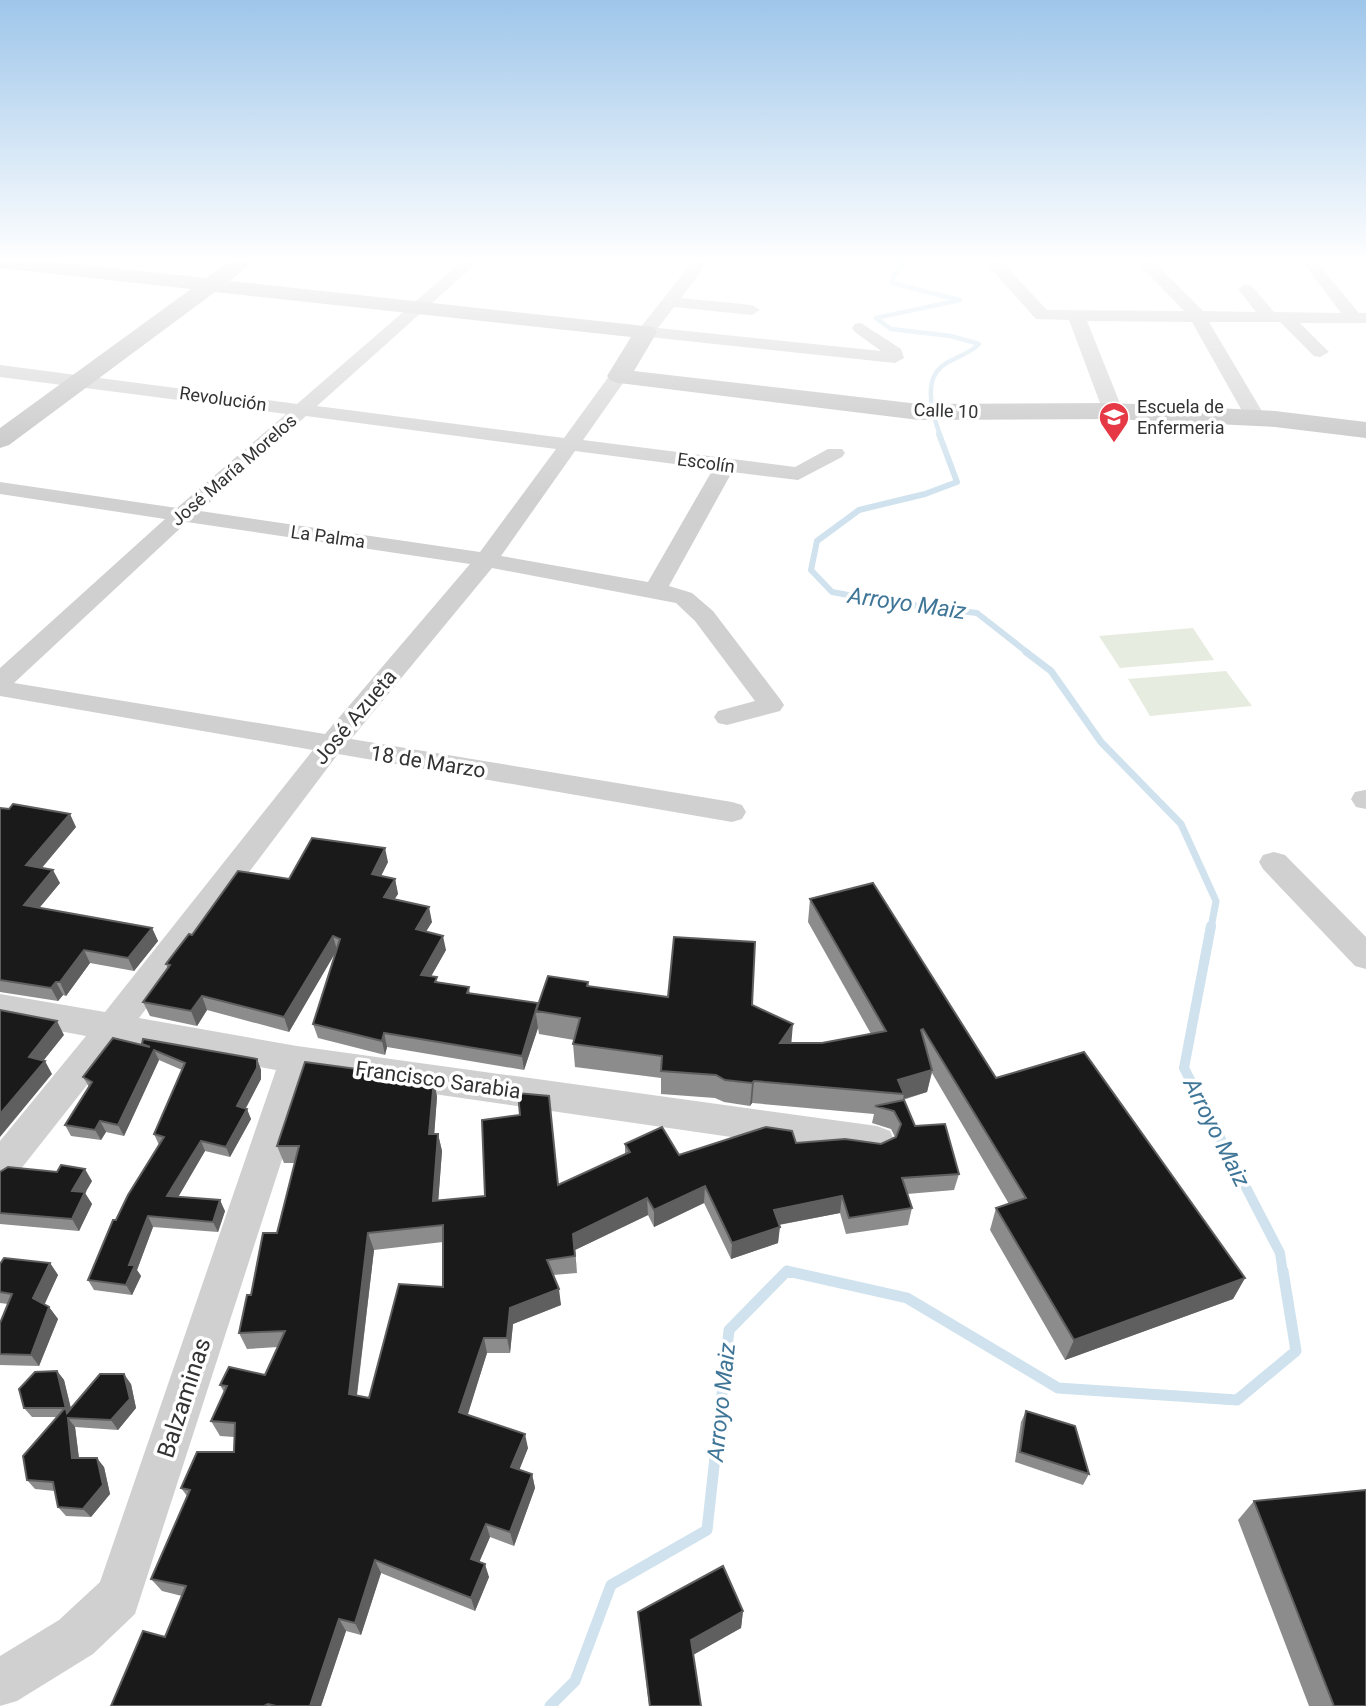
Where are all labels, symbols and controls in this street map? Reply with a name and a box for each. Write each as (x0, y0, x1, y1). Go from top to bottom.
street label: Revolución (178, 382, 268, 415)
place label: Escuela de Enfermeria (1137, 396, 1224, 438)
street label: Calle 10 (913, 399, 979, 422)
school or university icon: Escuela de Enfermeria (1097, 400, 1131, 444)
street label: José María Morelos (167, 409, 301, 530)
street label: Escolín (676, 448, 736, 477)
street label: La Palma (289, 521, 367, 552)
water label: Arroyo Maiz (845, 582, 968, 625)
street label: José Azueta (309, 665, 401, 769)
street label: 18 de Marzo (369, 741, 487, 783)
street label: Francisco Sarabia (354, 1057, 522, 1103)
water label: Arroyo Maiz (1177, 1072, 1256, 1191)
street label: Balzaminas (151, 1335, 217, 1461)
water label: Arroyo Maiz (702, 1342, 741, 1464)

